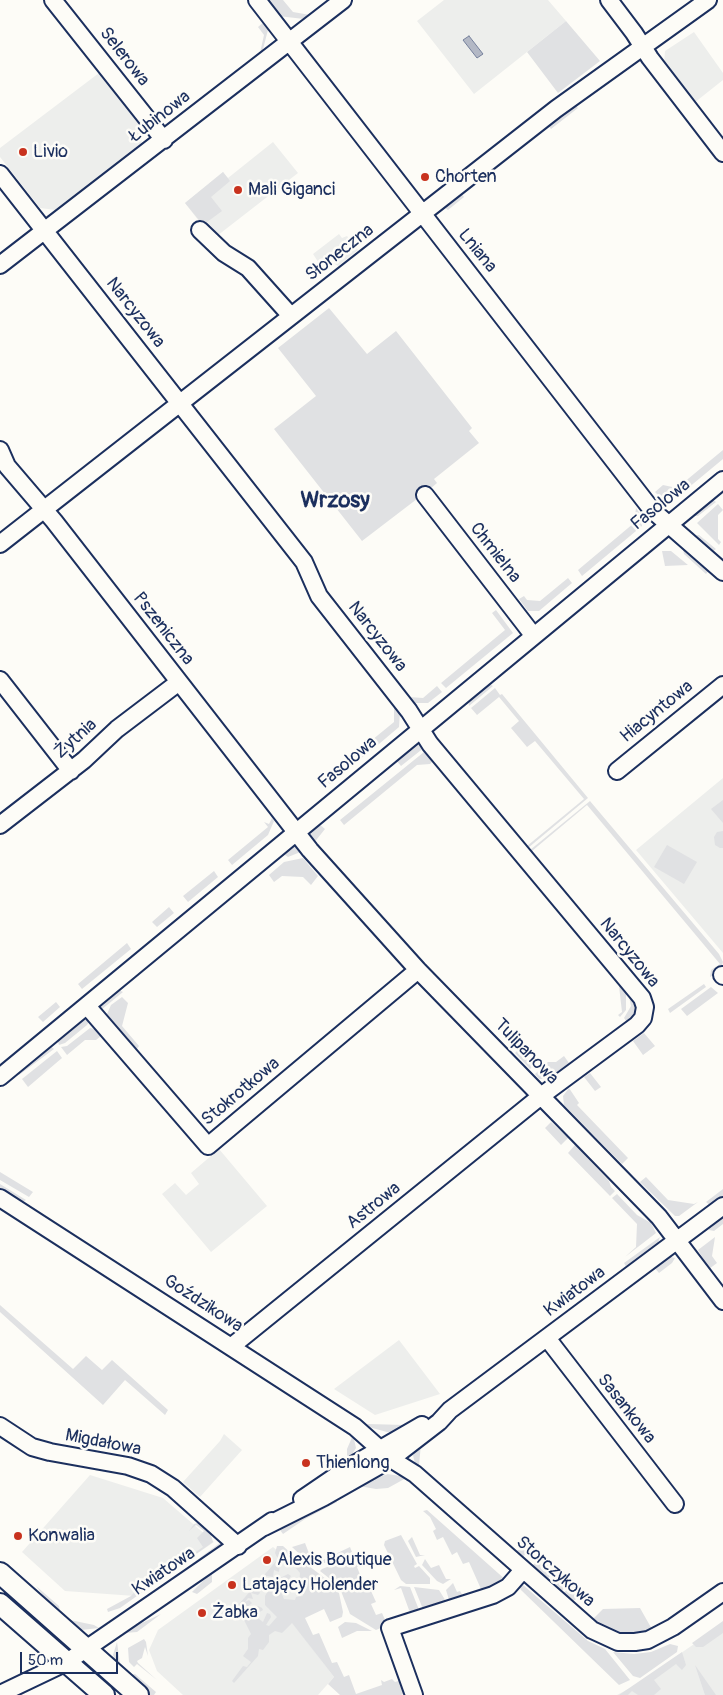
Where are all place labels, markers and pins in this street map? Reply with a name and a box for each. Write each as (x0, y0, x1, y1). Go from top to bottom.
place label: Livio (33, 141, 68, 163)
marker: Livio (17, 146, 29, 158)
place label: Chorten (435, 166, 497, 188)
marker: Chorten (419, 171, 431, 183)
place label: Mali Giganci (248, 179, 335, 201)
marker: Mali Giganci (232, 184, 244, 196)
place label: Thienlong (316, 1452, 390, 1474)
marker: Thienlong (300, 1457, 312, 1469)
place label: Konwalia (28, 1525, 95, 1547)
marker: Konwalia (12, 1530, 24, 1542)
place label: Alexis Boutique (277, 1549, 392, 1571)
marker: Alexis Boutique (261, 1554, 273, 1566)
place label: Latający Holender (242, 1574, 378, 1596)
marker: Latający Holender (226, 1579, 238, 1591)
place label: Żabka (212, 1602, 258, 1624)
marker: Żabka (196, 1607, 208, 1619)

